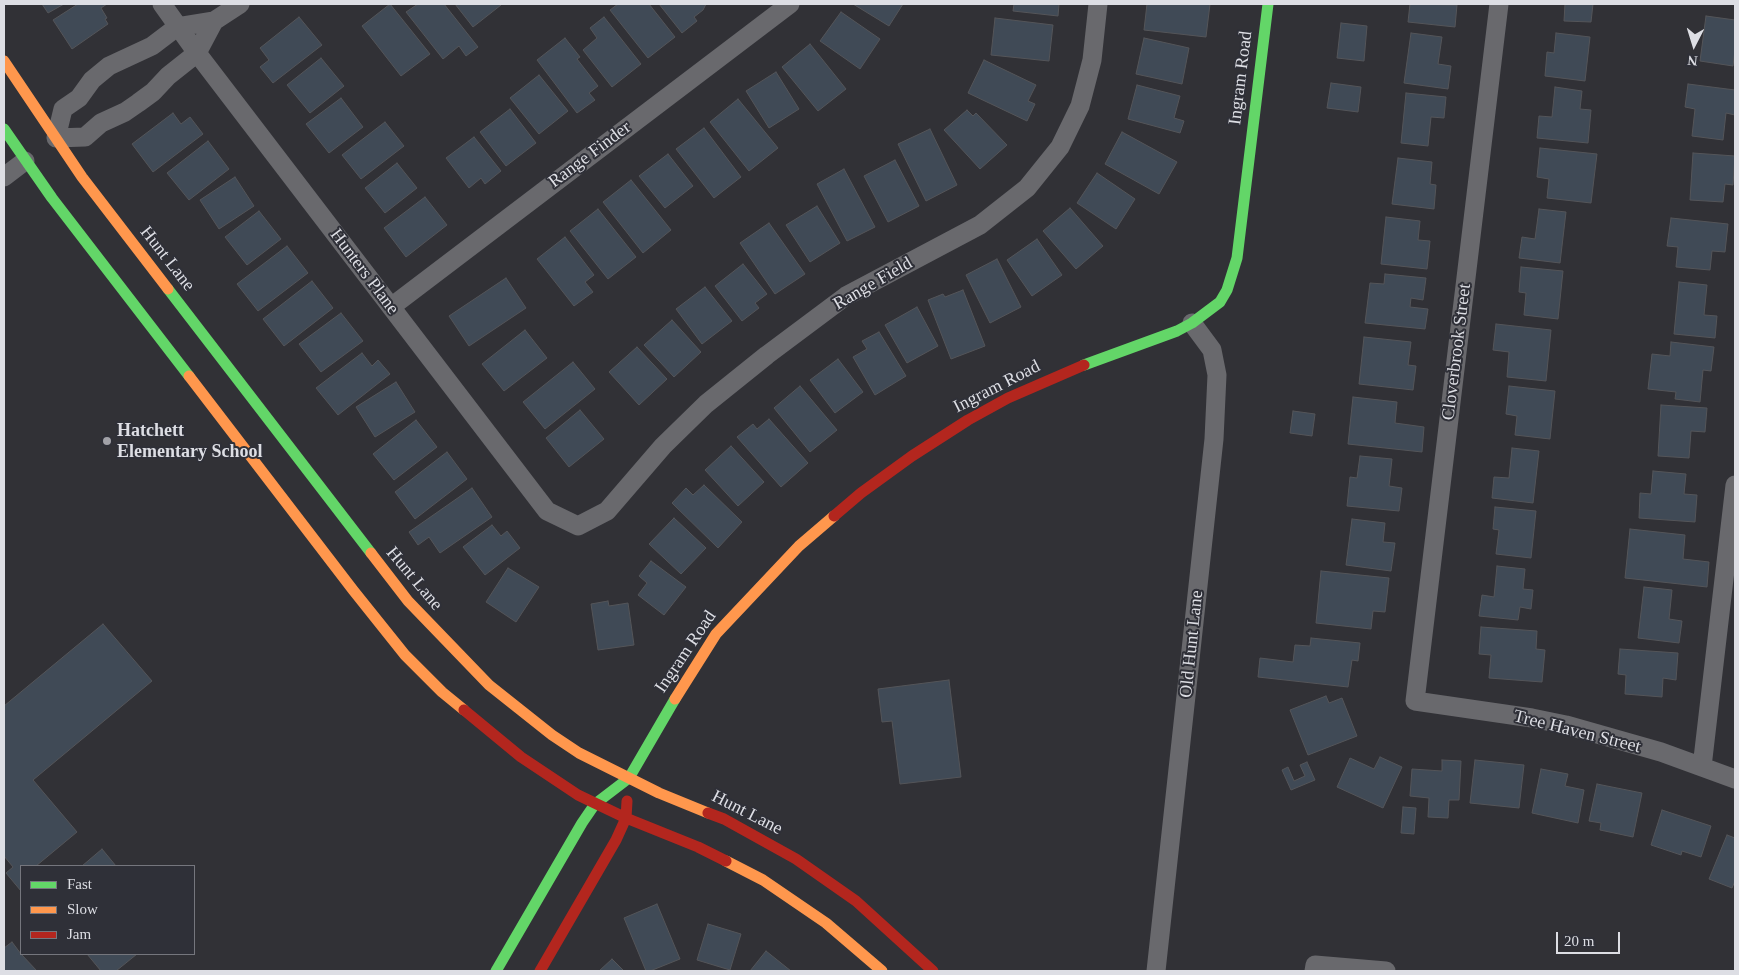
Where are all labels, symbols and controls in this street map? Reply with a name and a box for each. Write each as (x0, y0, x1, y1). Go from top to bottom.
north arrow (1669, 20, 1719, 70)
street label: Ingram Road (1225, 30, 1257, 126)
text: N (1687, 53, 1698, 68)
street label: Range Finder (545, 117, 635, 193)
street label: Hunt Lane (135, 222, 199, 296)
street label: Hunters Plane (325, 225, 403, 319)
street label: Range Field (830, 253, 916, 315)
street label: Cloverbrook Street (1438, 282, 1476, 422)
street label: Ingram Road (950, 356, 1044, 418)
place label: Hatchett Elementary School (117, 420, 262, 462)
marker: Hatchett Elementary School (101, 435, 113, 447)
street label: Hunt Lane (381, 543, 447, 615)
street label: Old Hunt Lane (1176, 589, 1208, 699)
street label: Ingram Road (651, 607, 721, 697)
street label: Tree Haven Street (1511, 706, 1643, 758)
street label: Hunt Lane (708, 786, 786, 840)
legend (20, 865, 195, 955)
text: Fast (67, 876, 92, 892)
text: Slow (67, 901, 98, 917)
scale bar (1559, 922, 1623, 954)
text: Jam (67, 926, 91, 942)
text: 20 m (1564, 933, 1594, 949)

